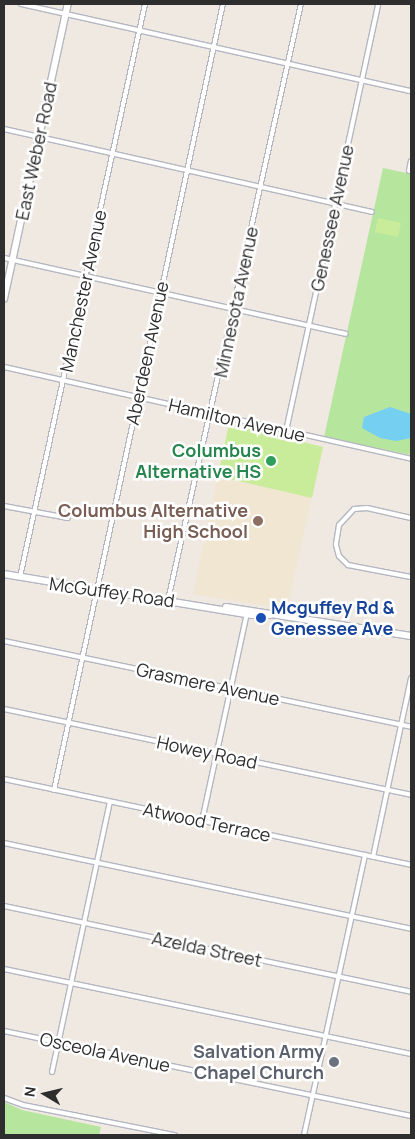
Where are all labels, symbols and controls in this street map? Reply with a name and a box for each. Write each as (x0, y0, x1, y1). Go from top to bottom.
street label: East Weber Road (11, 80, 61, 222)
street label: Genessee Avenue (306, 143, 358, 293)
street label: Manchester Avenue (55, 208, 111, 374)
street label: Minnesota Avenue (209, 225, 263, 379)
street label: Aberdeen Avenue (121, 279, 173, 427)
street label: Hamilton Avenue (167, 394, 307, 446)
place label: Columbus Alternative HS (135, 440, 261, 482)
marker: Columbus Alternative HS (265, 455, 277, 467)
place label: Columbus Alternative High School (58, 500, 248, 542)
marker: Columbus Alternative High School (252, 515, 264, 527)
street label: McGuffey Road (48, 573, 176, 611)
place label: Mcguffey Rd & Genessee Ave (271, 597, 395, 640)
marker: Mcguffey Rd & Genessee Ave (255, 612, 267, 624)
street label: Grasmere Avenue (134, 658, 282, 710)
street label: Howey Road (155, 731, 259, 773)
street label: Atwood Terrace (141, 798, 273, 846)
street label: Azelda Street (150, 927, 264, 971)
street label: Osceola Avenue (38, 1028, 172, 1076)
place label: Salvation Army Chapel Church (193, 1041, 324, 1084)
marker: Salvation Army Chapel Church (328, 1056, 340, 1068)
north arrow (20, 1069, 70, 1119)
text: N (20, 1085, 40, 1098)

